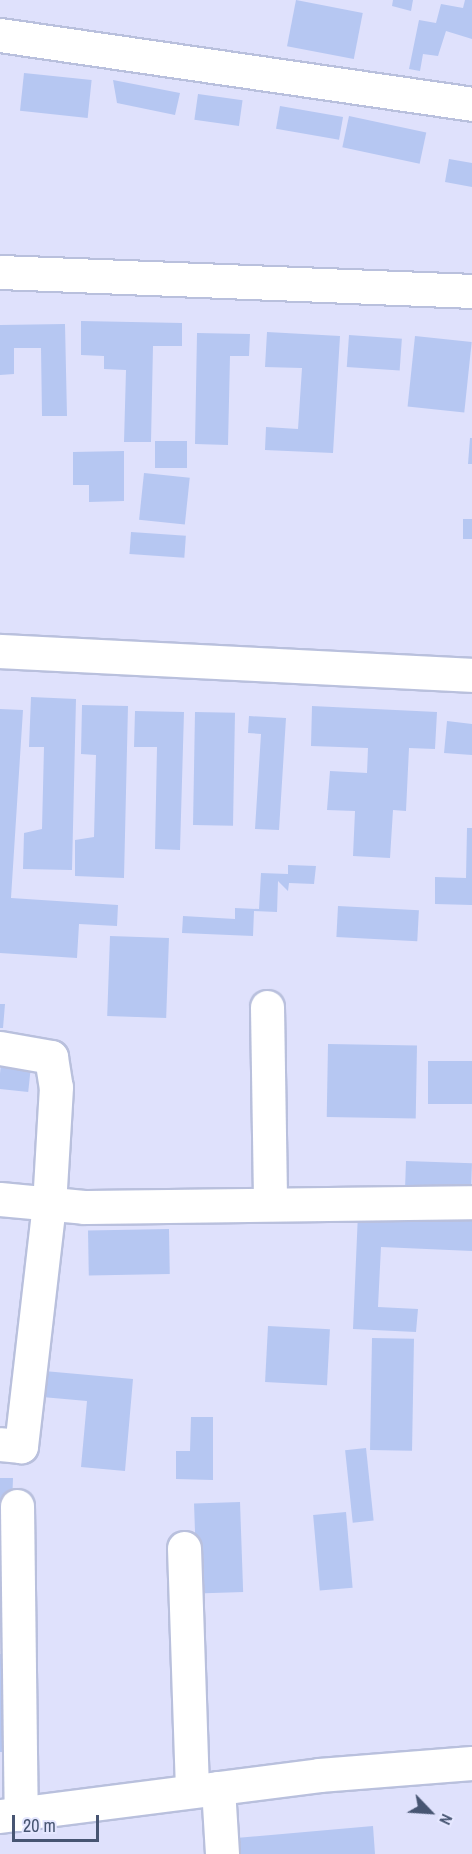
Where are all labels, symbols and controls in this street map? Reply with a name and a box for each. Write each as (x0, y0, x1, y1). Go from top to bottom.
north arrow (400, 1782, 460, 1842)
scale bar (15, 1803, 102, 1841)
text: N (434, 1811, 458, 1829)
text: 20 m (23, 1813, 56, 1838)

